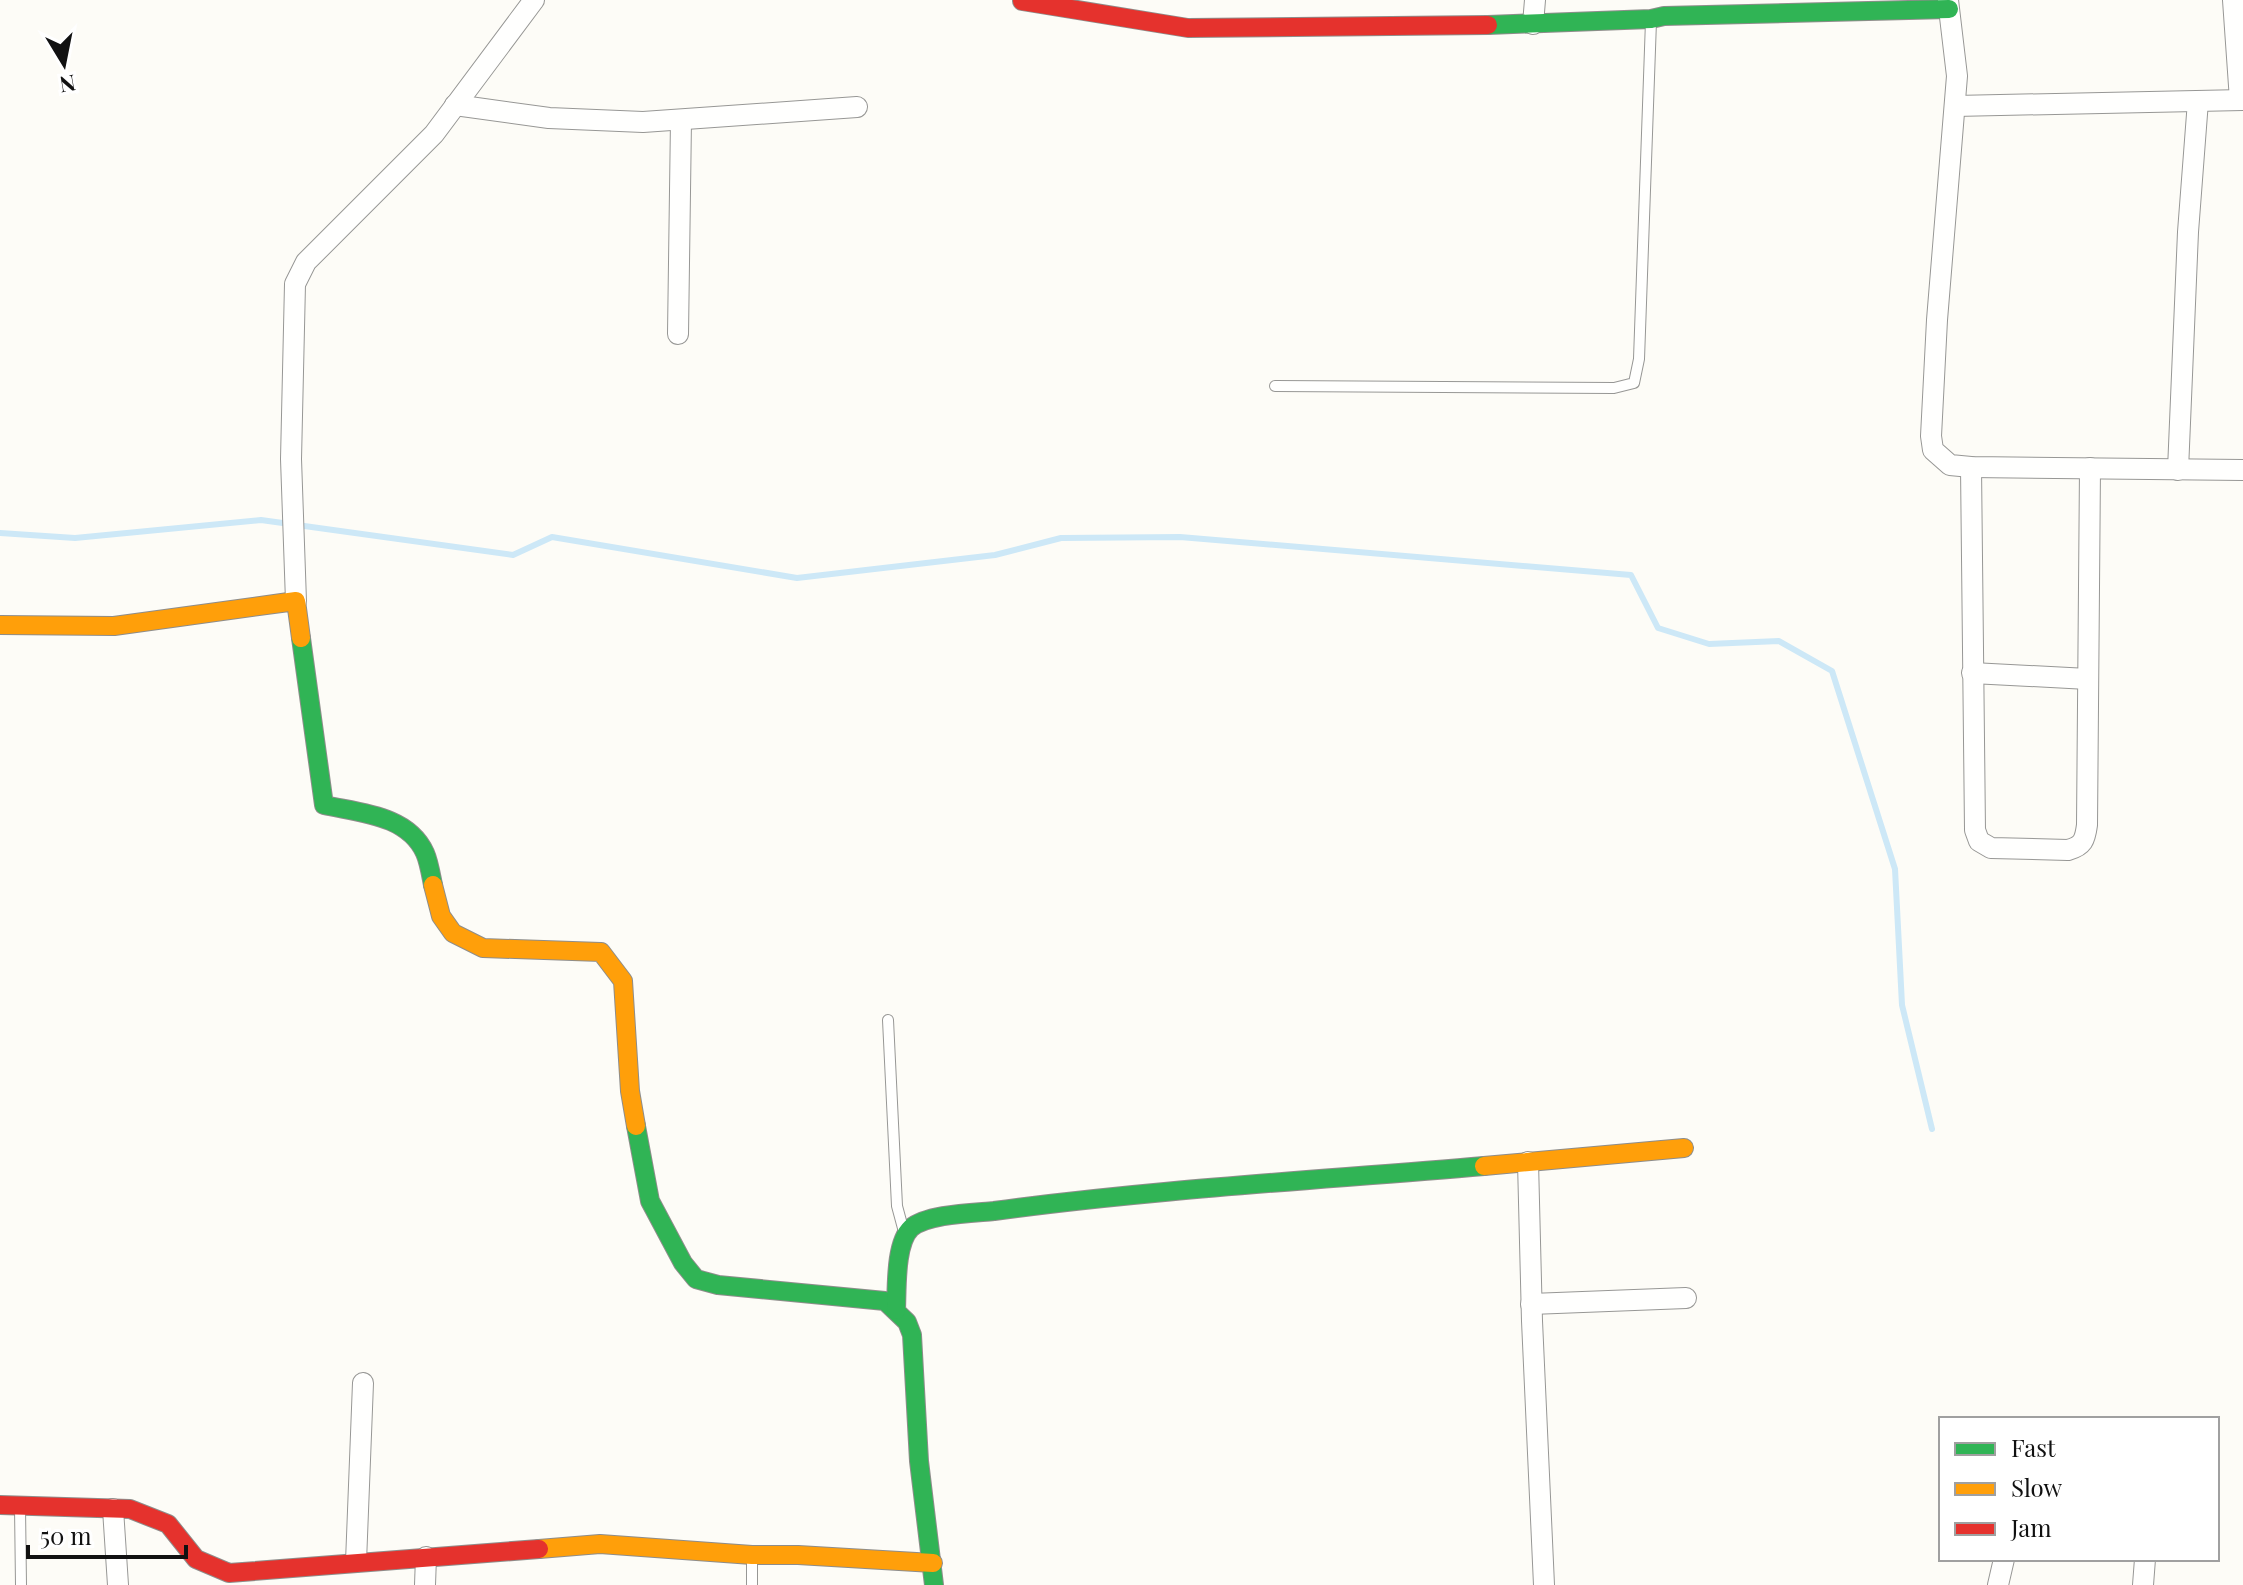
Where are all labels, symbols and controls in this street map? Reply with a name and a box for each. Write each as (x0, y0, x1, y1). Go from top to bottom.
north arrow (24, 24, 104, 104)
text: N (57, 69, 78, 101)
legend (1939, 1417, 2219, 1561)
text: Fast (2011, 1431, 2056, 1463)
text: Slow (2011, 1471, 2063, 1503)
scale bar (28, 1509, 186, 1559)
text: Jam (2010, 1511, 2052, 1543)
text: 50 m (40, 1519, 92, 1551)

